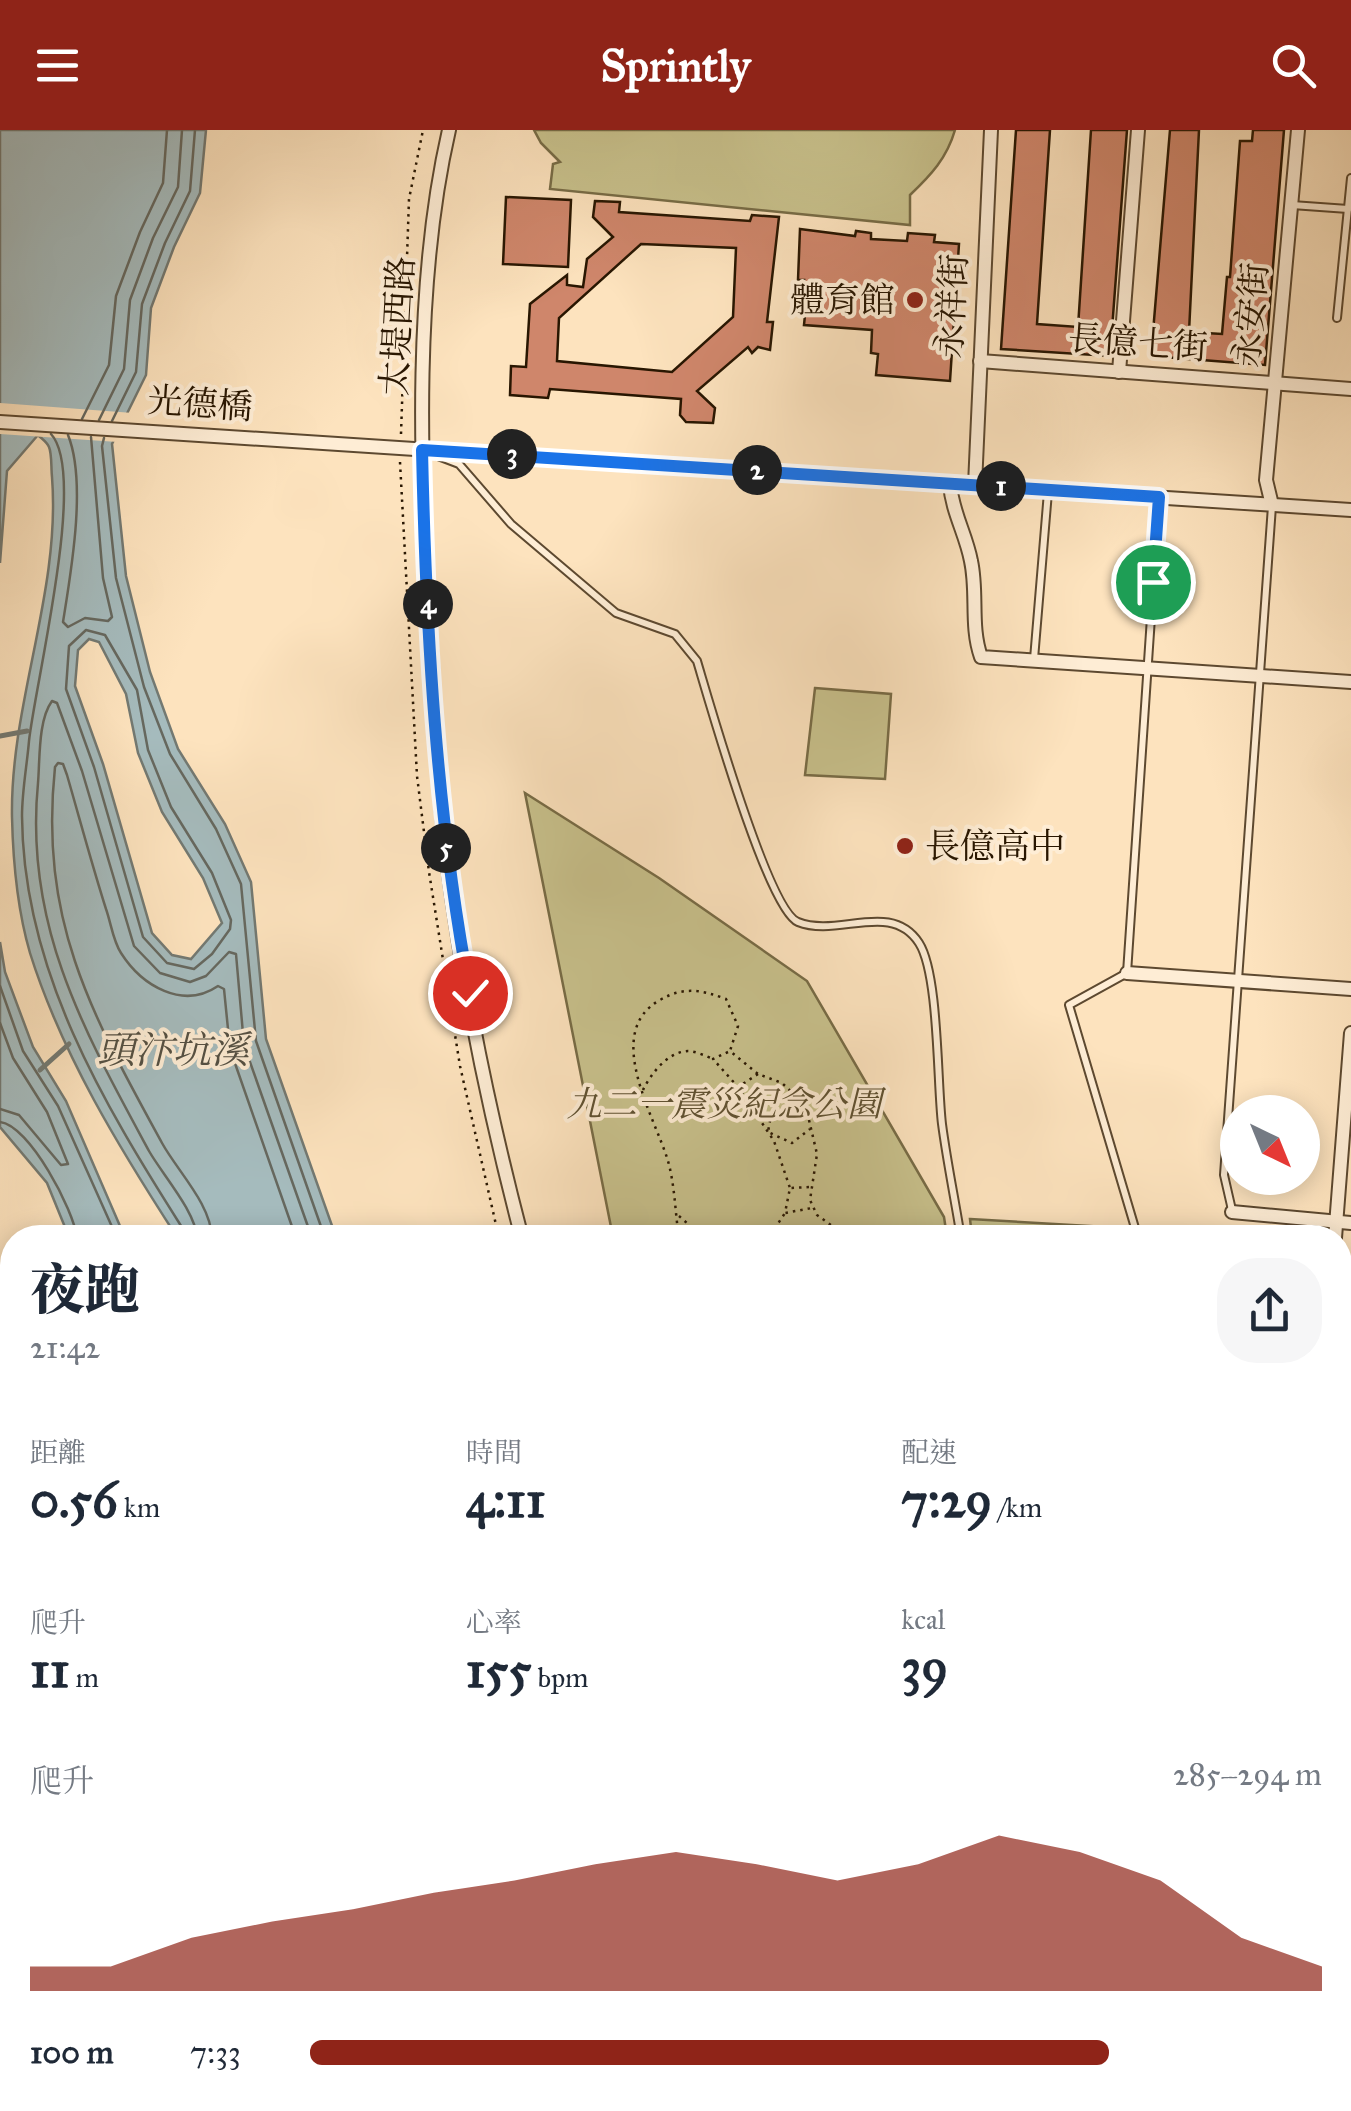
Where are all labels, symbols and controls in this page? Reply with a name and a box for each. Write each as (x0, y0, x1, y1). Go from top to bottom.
icon: menu (30, 38, 85, 93)
text: Sprintly (600, 38, 751, 93)
icon: search (1266, 38, 1321, 93)
street label: 永祥街 (928, 252, 976, 360)
street label: 太堤西路 (373, 255, 423, 397)
street label: 永安街 (1225, 261, 1277, 369)
place label: 體育館 (790, 279, 895, 322)
marker: 體育館 (904, 289, 926, 311)
street label: 長億七街 (1067, 317, 1209, 369)
street label: 光德橋 (146, 379, 254, 429)
pin: 3 (487, 429, 537, 479)
text: 3 (506, 436, 518, 471)
pin: 2 (732, 445, 782, 495)
text: 2 (750, 452, 764, 487)
pin: 1 (976, 461, 1026, 511)
text: 1 (995, 468, 1007, 503)
pin (1111, 540, 1196, 625)
icon: arrive (1126, 555, 1181, 610)
pin: 4 (403, 579, 453, 629)
text: 4 (420, 586, 436, 621)
pin: 5 (421, 823, 471, 873)
place label: 長億高中 (925, 825, 1065, 868)
text: 5 (439, 830, 453, 865)
marker: 長億高中 (894, 835, 916, 857)
pin (428, 951, 513, 1036)
icon: check (443, 966, 498, 1021)
water label: 頭汴坑溪 (97, 1027, 253, 1073)
park label: 九二一震災紀念公園 (566, 1083, 886, 1126)
north arrow (1220, 1095, 1320, 1195)
map controls (1220, 1095, 1320, 1195)
text: 夜跑 (30, 1257, 140, 1324)
button: share (1217, 1258, 1322, 1363)
text: 21:42 (30, 1328, 100, 1367)
text: 距離 (30, 1435, 86, 1470)
text: 時間 (466, 1435, 522, 1470)
text: 配速 (901, 1435, 957, 1470)
text: 0.56 (30, 1470, 118, 1531)
text: 4:11 (466, 1470, 546, 1531)
text: 7:29 (901, 1470, 992, 1531)
text: km (118, 1490, 160, 1525)
text: /km (992, 1490, 1042, 1525)
text: kcal (901, 1602, 945, 1637)
text: 爬升 (30, 1605, 86, 1640)
text: 心率 (466, 1605, 522, 1640)
text: 39 (901, 1637, 948, 1698)
text: 11 (30, 1640, 70, 1701)
text: 155 (466, 1640, 532, 1701)
text: m (70, 1660, 99, 1695)
text: bpm (532, 1660, 589, 1695)
text: 285–294 m (1173, 1755, 1322, 1794)
text: 爬升 (30, 1762, 94, 1801)
text: 100 m (30, 2033, 114, 2072)
text: 7:33 (190, 2033, 241, 2072)

